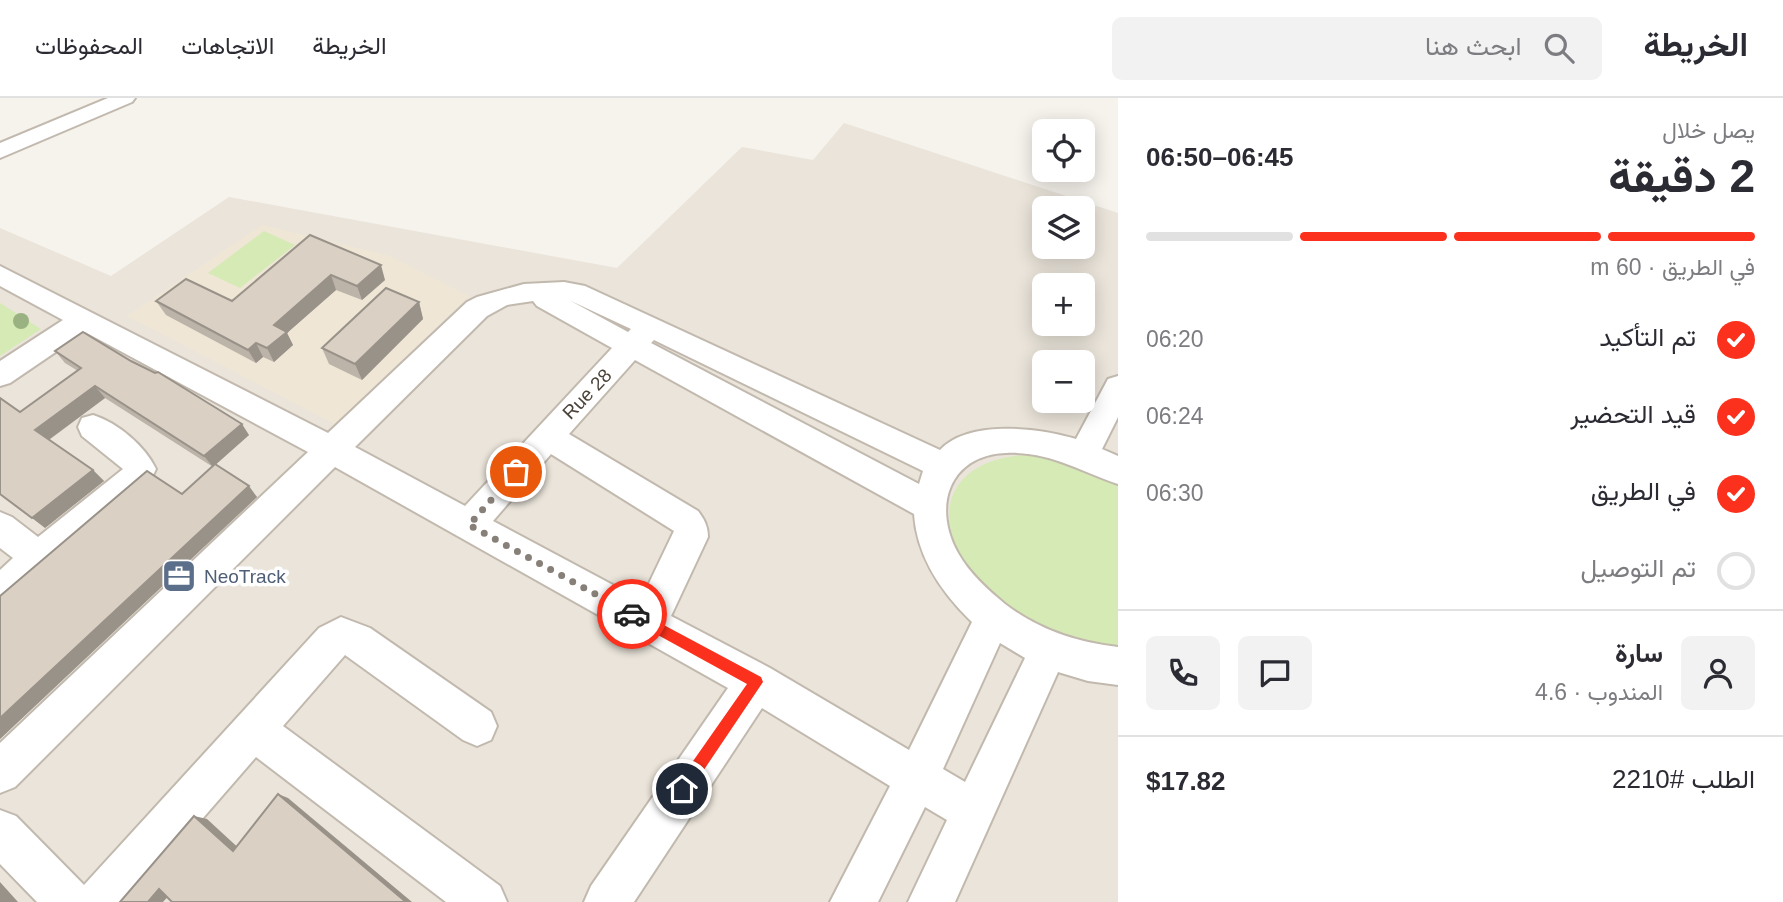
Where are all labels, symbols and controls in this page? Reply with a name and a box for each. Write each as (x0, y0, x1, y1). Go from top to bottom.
search box (1112, 17, 1602, 80)
text: الخريطة (1644, 26, 1748, 63)
icon: search (1540, 29, 1578, 67)
text: ابحث هنا (1425, 31, 1522, 61)
text: المحفوظات (35, 32, 143, 59)
text: الاتجاهات (181, 32, 274, 59)
text: الخريطة (312, 32, 387, 59)
text: يصل خلال (1662, 117, 1755, 143)
map controls (1032, 119, 1095, 413)
button: locate (1032, 119, 1095, 182)
text: 06:45–06:50 (1146, 142, 1293, 172)
text: 2 دقيقة (1608, 150, 1755, 202)
button: layers (1032, 196, 1095, 259)
text: في الطريق · 60 m (1590, 254, 1755, 280)
button: + (1032, 273, 1095, 336)
icon: check (1717, 321, 1755, 359)
text: تم التأكيد (1599, 322, 1696, 352)
text: 06:20 (1146, 326, 1204, 352)
button: − (1032, 350, 1095, 413)
street label: Rue 28 (558, 365, 616, 423)
icon: check (1717, 398, 1755, 436)
text: قيد التحضير (1570, 399, 1696, 429)
text: 06:24 (1146, 403, 1204, 429)
pin (486, 442, 546, 502)
icon: bag (497, 453, 535, 491)
icon: check (1717, 475, 1755, 513)
text: في الطريق (1591, 476, 1696, 506)
text: 06:30 (1146, 480, 1204, 506)
text: تم التوصيل (1580, 553, 1696, 583)
office icon: NeoTrack (160, 557, 198, 595)
place label: NeoTrack (204, 566, 286, 587)
courier (597, 579, 667, 649)
icon: car (613, 595, 651, 633)
button: phone (1146, 636, 1220, 710)
button: chat (1238, 636, 1312, 710)
button: person (1681, 636, 1755, 710)
text: سارة (1615, 638, 1663, 668)
text: المندوب · 4.6 (1535, 679, 1663, 705)
pin (652, 759, 712, 819)
text: الطلب #2210 (1612, 764, 1755, 794)
text: $17.82 (1146, 766, 1226, 796)
icon: home (663, 770, 701, 808)

